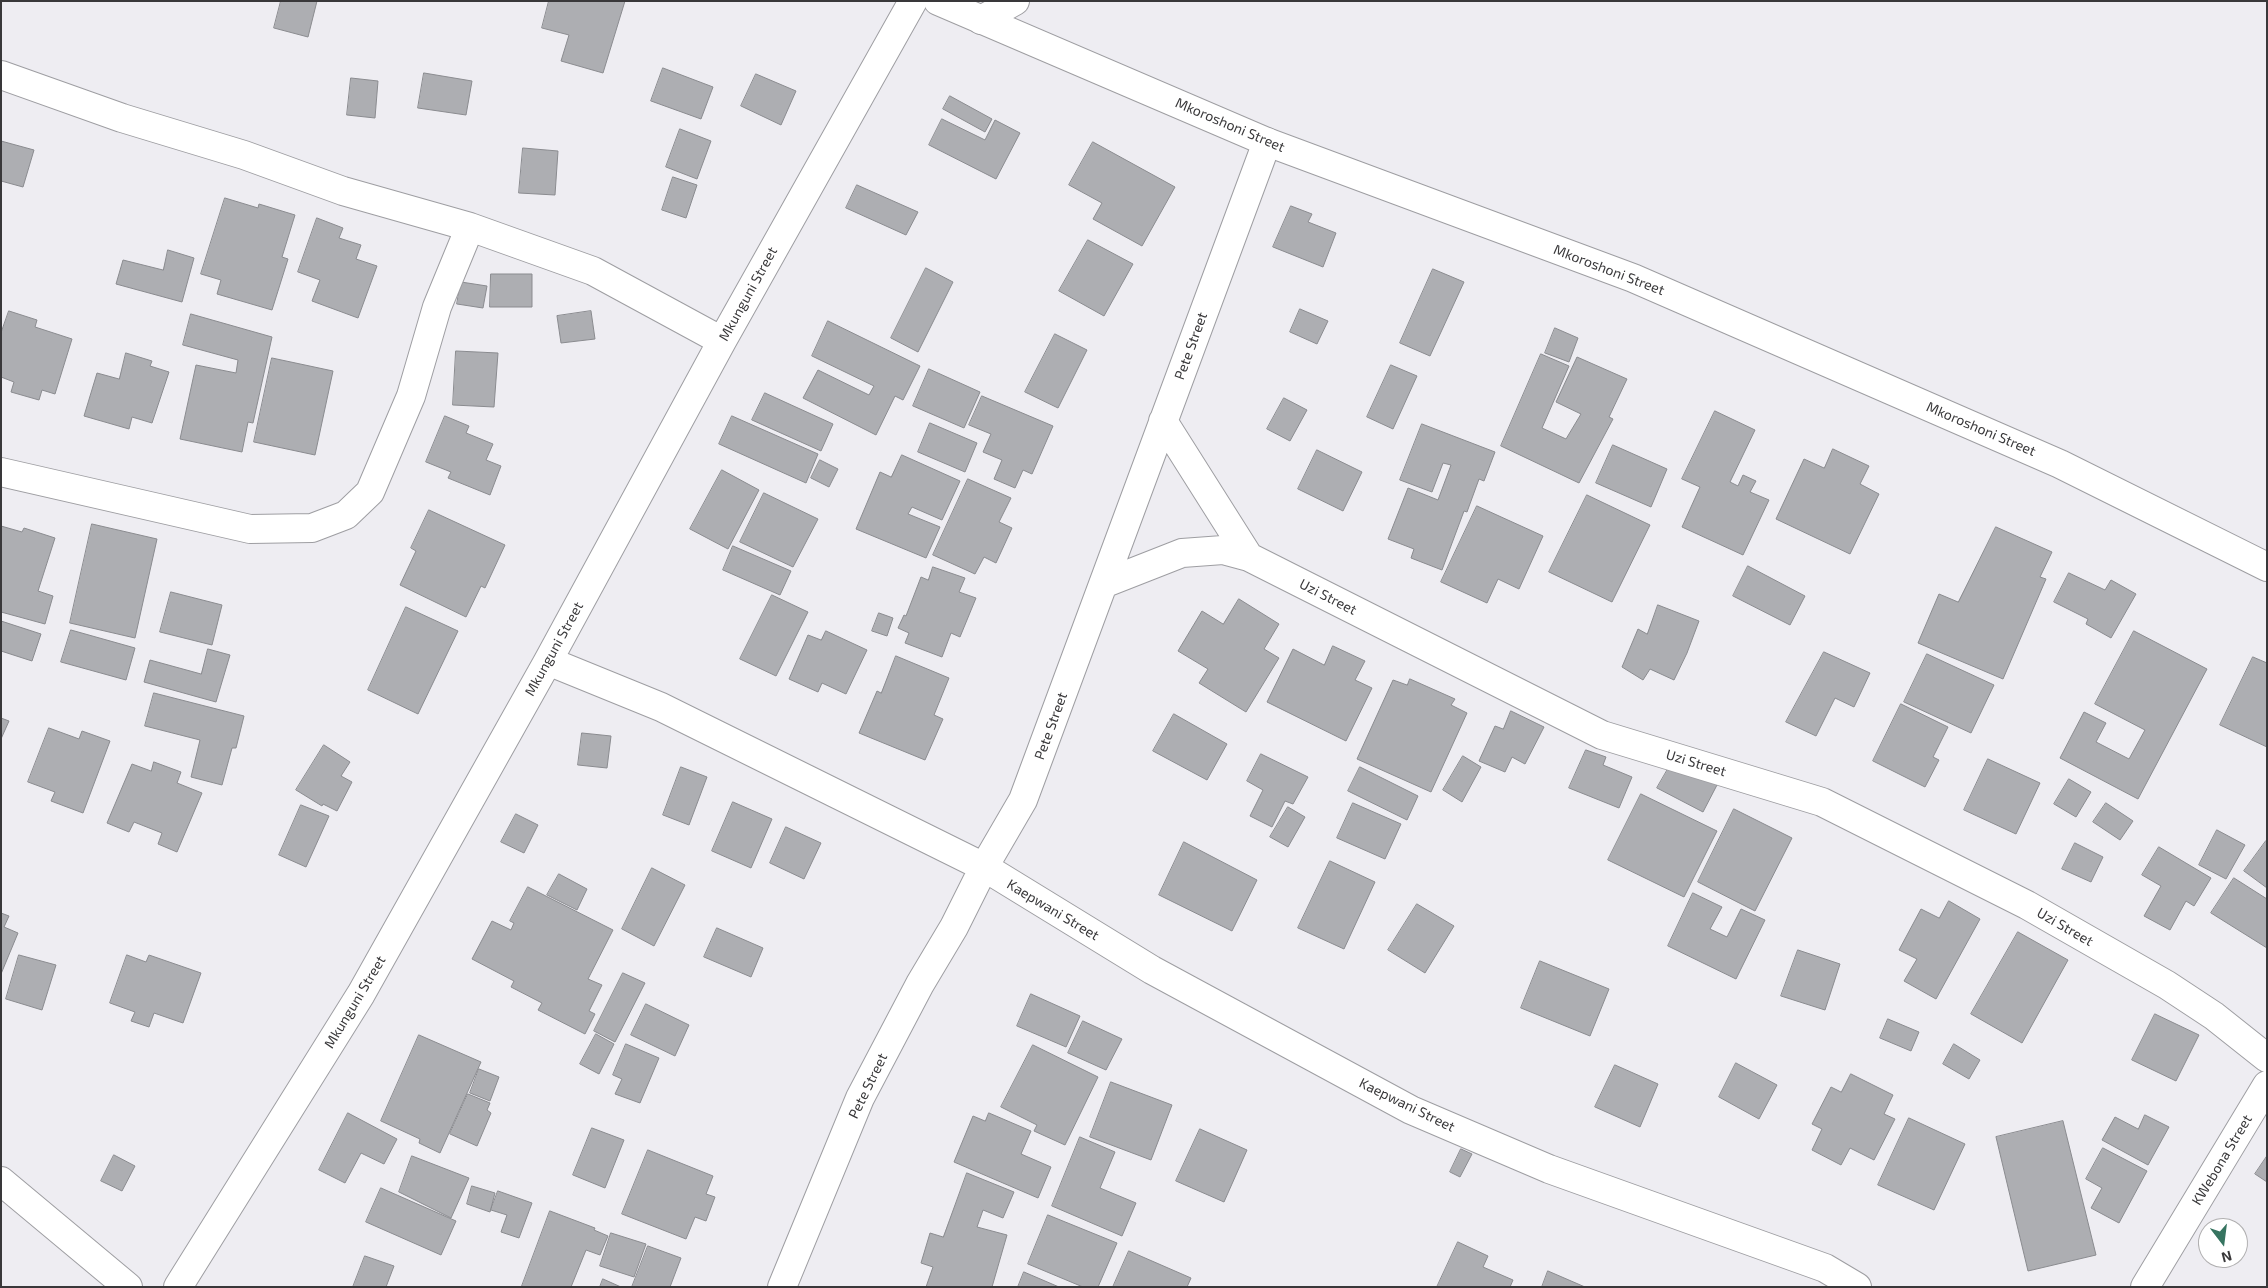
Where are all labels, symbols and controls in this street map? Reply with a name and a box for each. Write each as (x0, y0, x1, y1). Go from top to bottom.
street label: Mkoroshoni Street (1173, 94, 1287, 156)
street label: Mkoroshoni Street (1551, 241, 1667, 299)
street label: Mkunguni Street (715, 244, 781, 344)
street label: Pete Street (1171, 310, 1211, 382)
street label: Mkoroshoni Street (1924, 398, 2038, 460)
street label: Uzi Street (1297, 575, 1359, 619)
street label: Mkunguni Street (521, 599, 587, 699)
street label: Pete Street (1031, 690, 1071, 762)
street label: Uzi Street (1664, 746, 1728, 780)
street label: Kaepwani Street (1004, 876, 1102, 944)
street label: Uzi Street (2034, 904, 2096, 950)
street label: Mkunguni Street (321, 953, 389, 1051)
street label: Pete Street (845, 1051, 891, 1121)
street label: Kaepwani Street (1356, 1075, 1458, 1135)
street label: KWebona Street (2188, 1112, 2256, 1208)
north arrow (2198, 1218, 2248, 1268)
text: N (2220, 1247, 2234, 1267)

